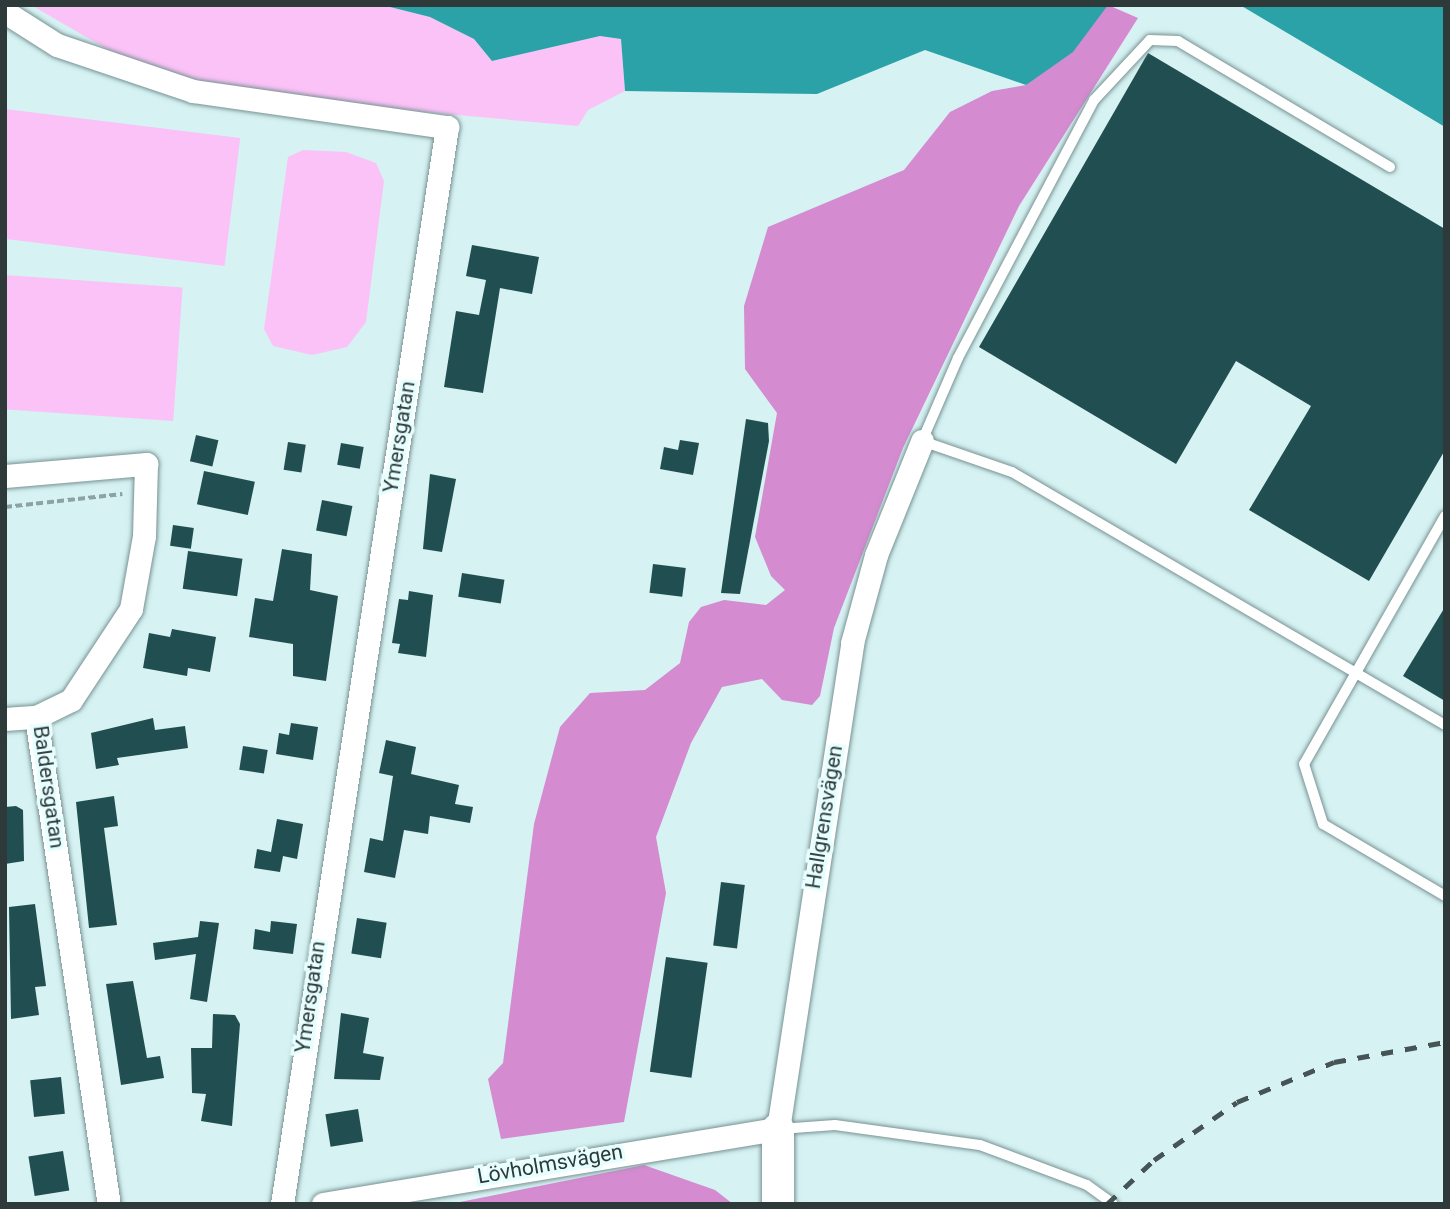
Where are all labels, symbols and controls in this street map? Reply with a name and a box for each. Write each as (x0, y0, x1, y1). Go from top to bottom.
street label: Ymersgatan (378, 379, 420, 495)
street label: Baldersgatan (28, 724, 70, 850)
street label: Hallgrensvägen (800, 743, 848, 891)
street label: Ymersgatan (290, 939, 330, 1055)
street label: Lövholmsvägen (475, 1139, 625, 1189)

